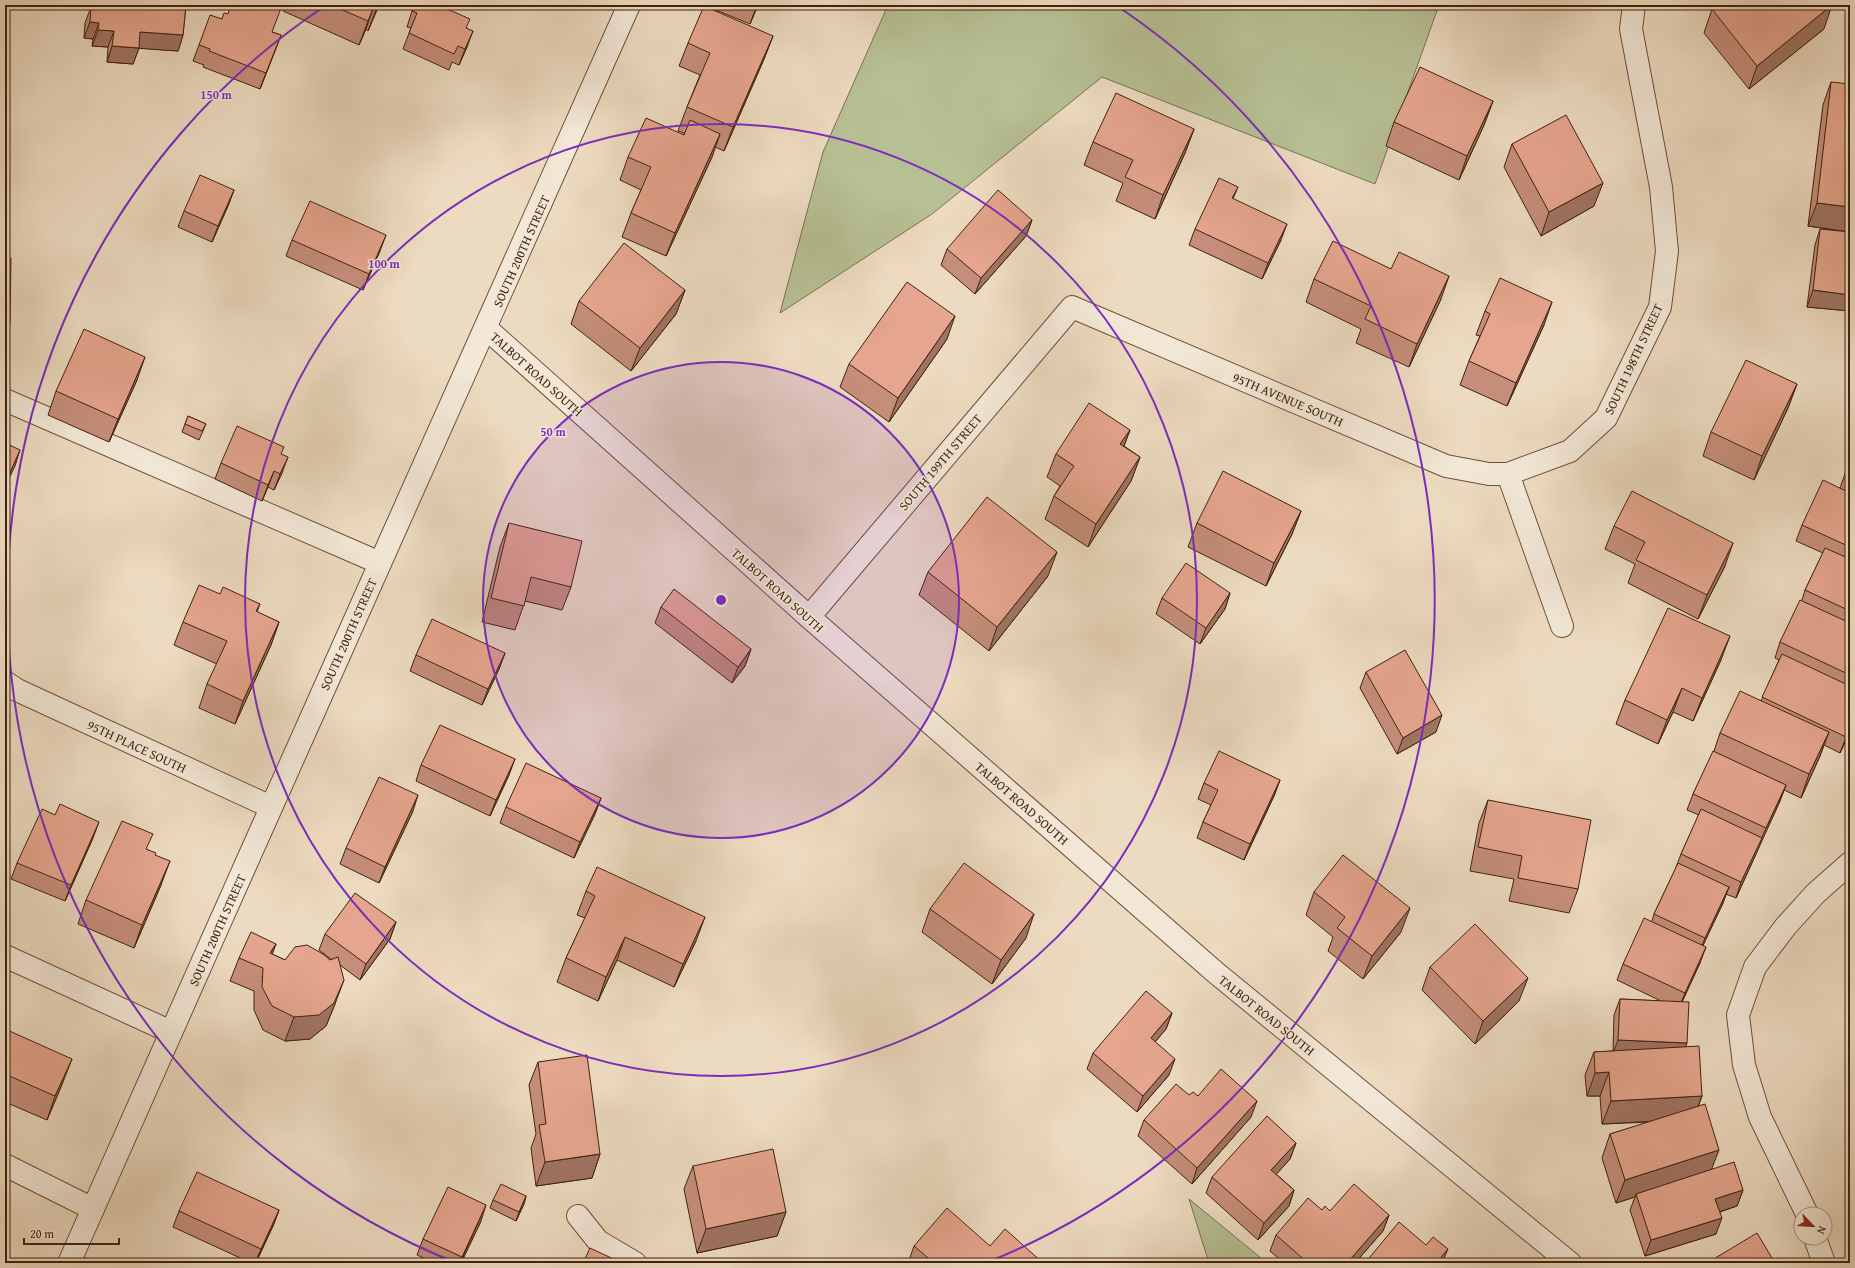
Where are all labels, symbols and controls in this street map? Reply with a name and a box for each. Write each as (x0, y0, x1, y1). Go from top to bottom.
text: 150 m (200, 86, 233, 103)
street label: SOUTH 200TH STREET (488, 192, 555, 310)
text: 100 m (368, 255, 401, 272)
street label: SOUTH 198TH STREET (1599, 300, 1668, 418)
street label: TALBOT ROAD SOUTH (486, 328, 587, 421)
street label: 95TH AVENUE SOUTH (1230, 368, 1346, 431)
street label: SOUTH 199TH STREET (894, 409, 987, 515)
text: 50 m (540, 423, 566, 440)
street label: TALBOT ROAD SOUTH (727, 544, 828, 637)
street label: SOUTH 200TH STREET (315, 575, 382, 693)
centre of rings (714, 593, 728, 607)
street label: 95TH PLACE SOUTH (84, 715, 190, 778)
street label: TALBOT ROAD SOUTH (971, 757, 1073, 850)
street label: SOUTH 200TH STREET (184, 871, 251, 989)
street label: TALBOT ROAD SOUTH (1215, 971, 1319, 1060)
north arrow (1793, 1206, 1833, 1246)
scale bar (24, 1220, 119, 1246)
text: N (1813, 1224, 1831, 1238)
text: 20 m (30, 1225, 54, 1242)

